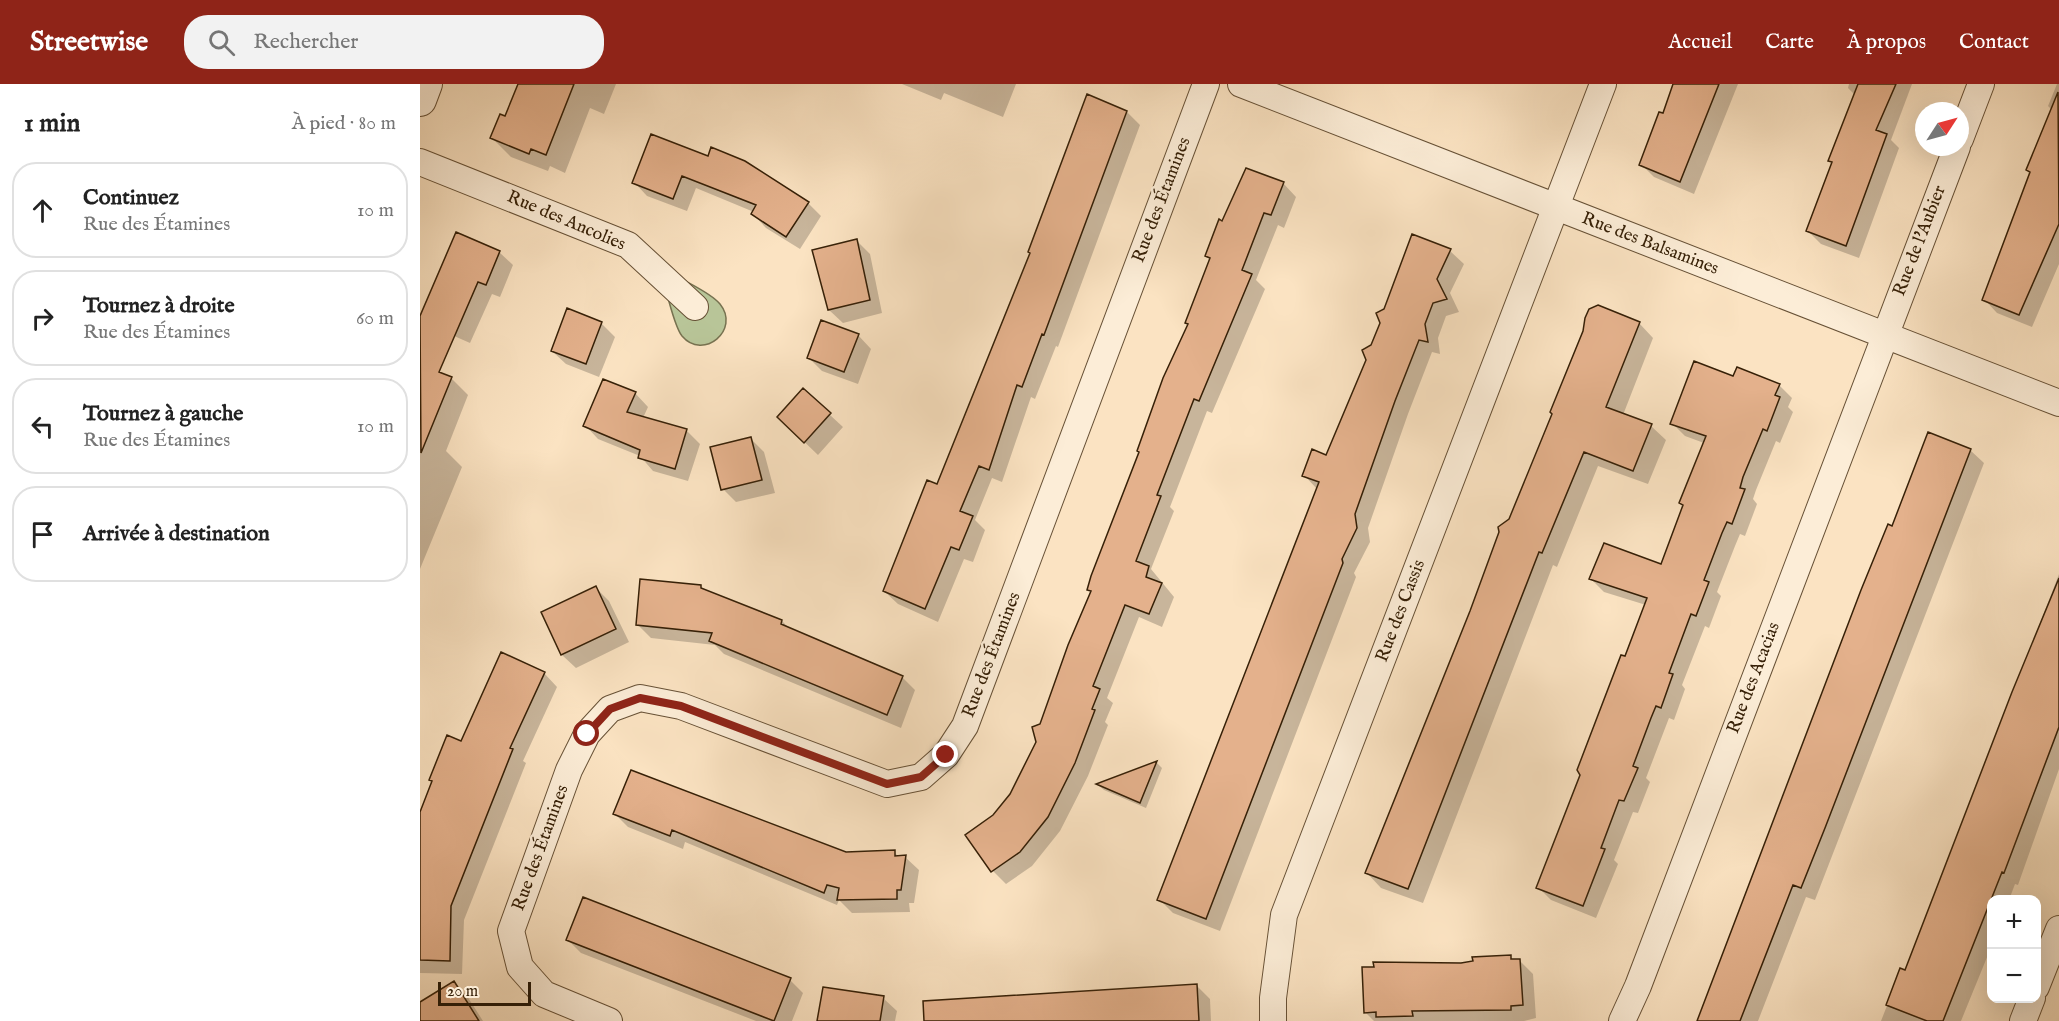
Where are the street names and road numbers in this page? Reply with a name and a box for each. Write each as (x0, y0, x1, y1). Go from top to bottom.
street label: Rue des Étamines (1126, 133, 1196, 266)
street label: Rue de l'Aubier (1888, 182, 1952, 300)
street label: Rue des Ancolies (503, 186, 629, 256)
street label: Rue des Balsamines (1578, 207, 1722, 281)
street label: Rue des Cassis (1371, 557, 1431, 665)
street label: Rue des Étamines (956, 588, 1026, 721)
street label: Rue des Acacias (1722, 619, 1786, 737)
street label: Rue des Étamines (506, 781, 574, 914)

